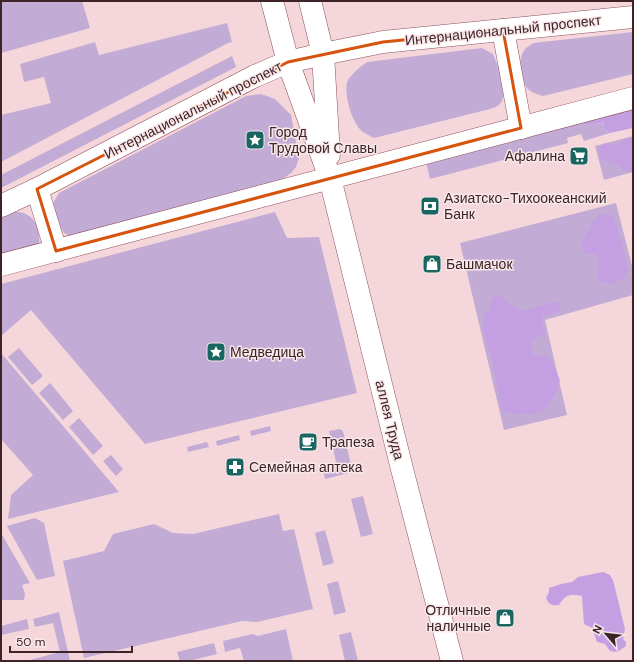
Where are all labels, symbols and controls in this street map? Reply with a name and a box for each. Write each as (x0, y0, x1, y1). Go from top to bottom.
street label: Интернациональный проспект (404, 11, 603, 49)
street label: Интернациональный проспект (101, 57, 285, 163)
place label: Город Трудовой Славы (269, 123, 377, 157)
place icon: Город Трудовой Славы (244, 129, 266, 151)
supermarket icon: Афалина (568, 145, 590, 167)
place label: Афалина (505, 147, 565, 165)
place label: Азиатско-Тихоокеанский Банк (444, 189, 606, 223)
bank icon: Азиатско-Тихоокеанский Банк (419, 195, 441, 217)
shop icon: Башмачок (421, 253, 443, 275)
place label: Башмачок (446, 255, 513, 273)
place icon: Медведица (205, 341, 227, 363)
place label: Медведица (230, 343, 304, 361)
street label: аллея Труда (371, 378, 409, 462)
cafe icon: Трапеза (297, 431, 319, 453)
place label: Трапеза (322, 433, 375, 451)
pharmacy icon: Семейная аптека (224, 456, 246, 478)
place label: Семейная аптека (249, 458, 363, 476)
place label: Отличные наличные (425, 601, 491, 635)
shop icon: Отличные наличные (494, 607, 516, 629)
north arrow (586, 614, 626, 654)
text: N (589, 622, 605, 636)
scale bar (10, 628, 132, 654)
text: 50 m (16, 634, 45, 650)

